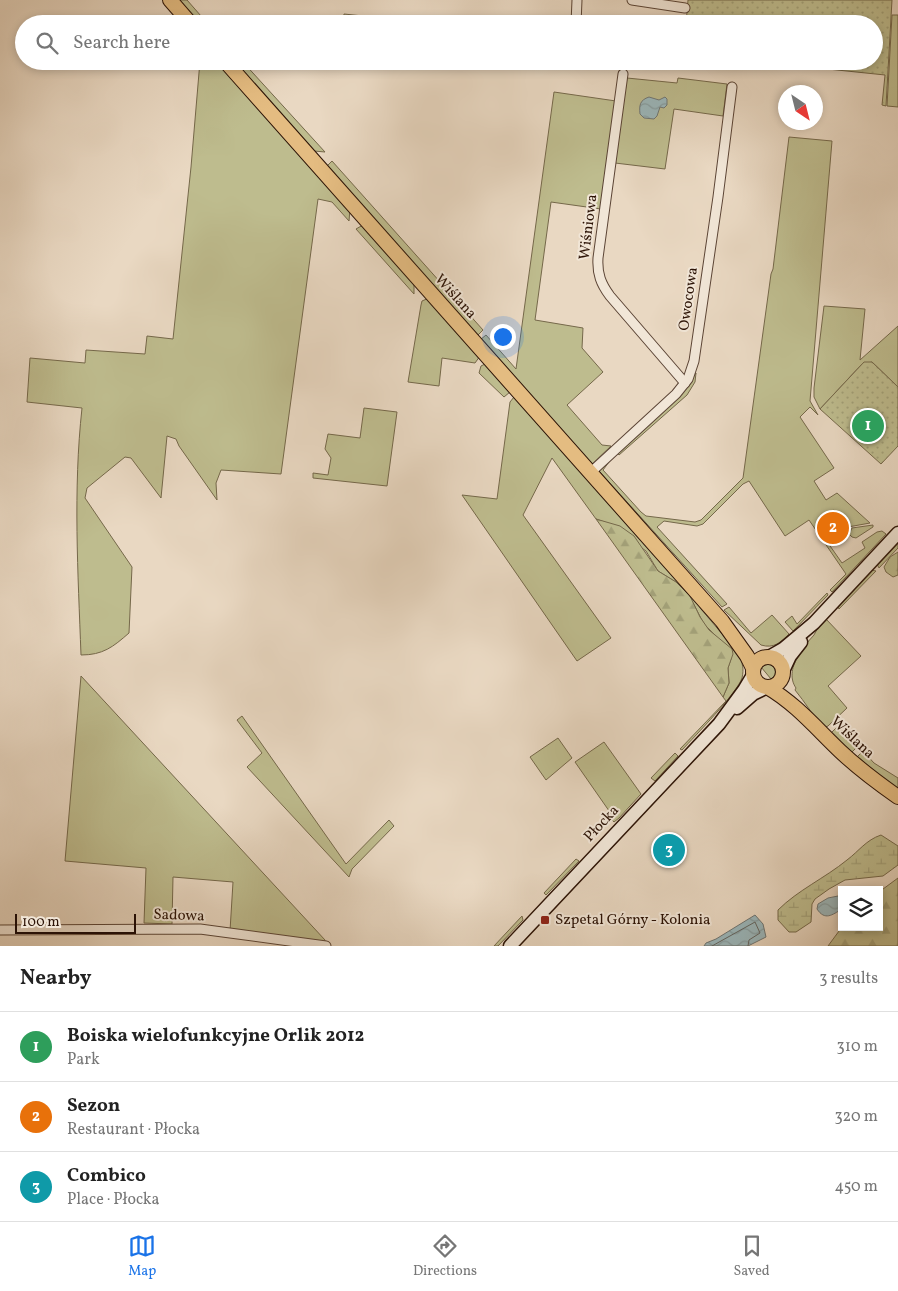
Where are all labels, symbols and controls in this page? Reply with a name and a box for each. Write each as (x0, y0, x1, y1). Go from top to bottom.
search box (15, 15, 883, 70)
icon: search (33, 29, 61, 57)
text: Search here (73, 30, 170, 56)
north arrow (778, 85, 823, 130)
street label: Wiśniowa (575, 193, 603, 261)
street label: Owocowa (674, 266, 704, 332)
street label: Wiślana (429, 270, 481, 324)
your location (490, 324, 516, 350)
pin: 1 (852, 407, 884, 445)
pin: 2 (817, 509, 849, 547)
street label: Wiślana (825, 712, 879, 764)
street label: Płocka (580, 801, 624, 847)
pin: 3 (653, 831, 685, 869)
map controls (838, 886, 883, 931)
button: layers (838, 886, 883, 931)
street label: Sadowa (153, 905, 205, 927)
place label: Szpetal Górny - Kolonia (555, 910, 710, 931)
scale bar (15, 911, 136, 934)
text: 100 m (22, 913, 60, 932)
marker: Szpetal Górny - Kolonia (539, 914, 551, 926)
text: Nearby (20, 964, 91, 993)
text: 3 results (819, 968, 878, 990)
text: Boiska wielofunkcyjne Orlik 2012 (67, 1023, 364, 1049)
text: 1 (33, 1036, 39, 1058)
text: 310 m (837, 1036, 878, 1058)
text: Park (67, 1049, 100, 1071)
text: Sezon (67, 1093, 120, 1119)
text: 2 (32, 1106, 40, 1128)
text: 320 m (834, 1106, 878, 1128)
text: Restaurant · Płocka (67, 1119, 200, 1141)
text: Combico (67, 1163, 146, 1189)
text: 3 (32, 1176, 40, 1198)
text: 450 m (835, 1176, 878, 1198)
text: Place · Płocka (67, 1189, 159, 1211)
tab: Map (128, 1232, 156, 1281)
tab: Directions (413, 1232, 477, 1281)
tab: Saved (734, 1232, 770, 1281)

